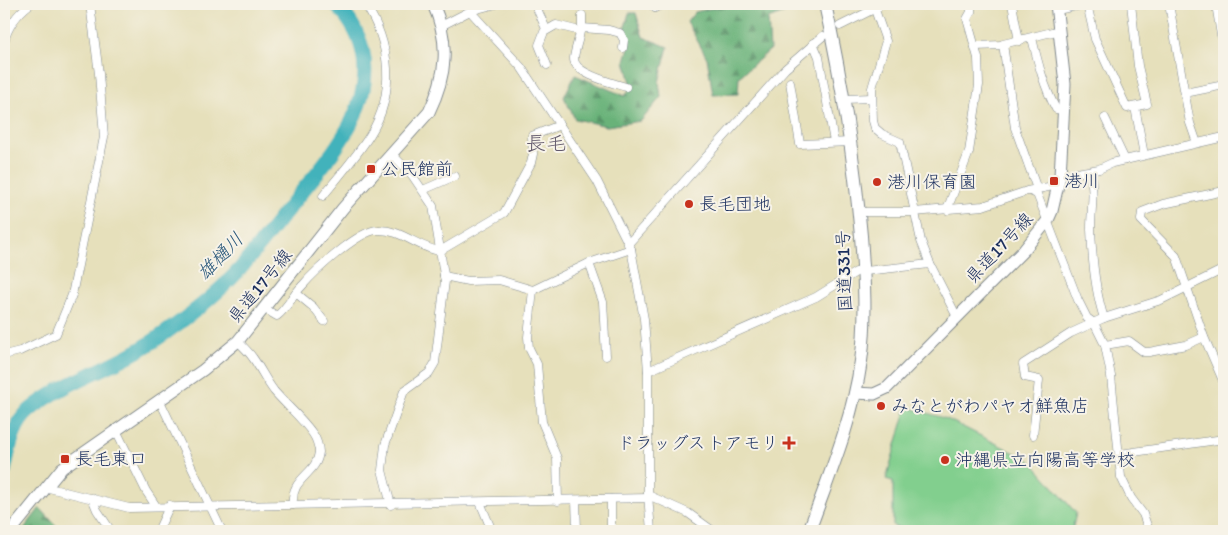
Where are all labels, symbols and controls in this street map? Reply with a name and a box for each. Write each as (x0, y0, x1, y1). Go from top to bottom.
district label: 長毛 (526, 131, 566, 155)
place label: 公民館前 (381, 158, 453, 180)
marker: 公民館前 (365, 163, 377, 175)
place label: 港川 (1064, 170, 1100, 192)
place label: 港川保育園 (887, 171, 977, 193)
marker: 港川 (1048, 175, 1060, 187)
marker: 港川保育園 (871, 176, 883, 188)
place label: 長毛団地 (699, 193, 771, 215)
marker: 長毛団地 (683, 198, 695, 210)
street label: 県道17号線 (961, 208, 1037, 288)
water label: 雄樋川 (192, 228, 248, 284)
street label: 国道331号 (832, 230, 856, 312)
street label: 県道17号線 (223, 244, 297, 328)
place label: みなとがわパヤオ鮮魚店 (891, 395, 1089, 417)
marker: みなとがわパヤオ鮮魚店 (875, 400, 887, 412)
place label: ドラッグストアモリ (617, 432, 779, 454)
marker: ドラッグストアモリ (783, 437, 795, 449)
place label: 長毛東口 (75, 448, 147, 470)
place label: 沖縄県立向陽高等学校 (955, 449, 1135, 471)
marker: 長毛東口 (59, 453, 71, 465)
marker: 沖縄県立向陽高等学校 (939, 454, 951, 466)

